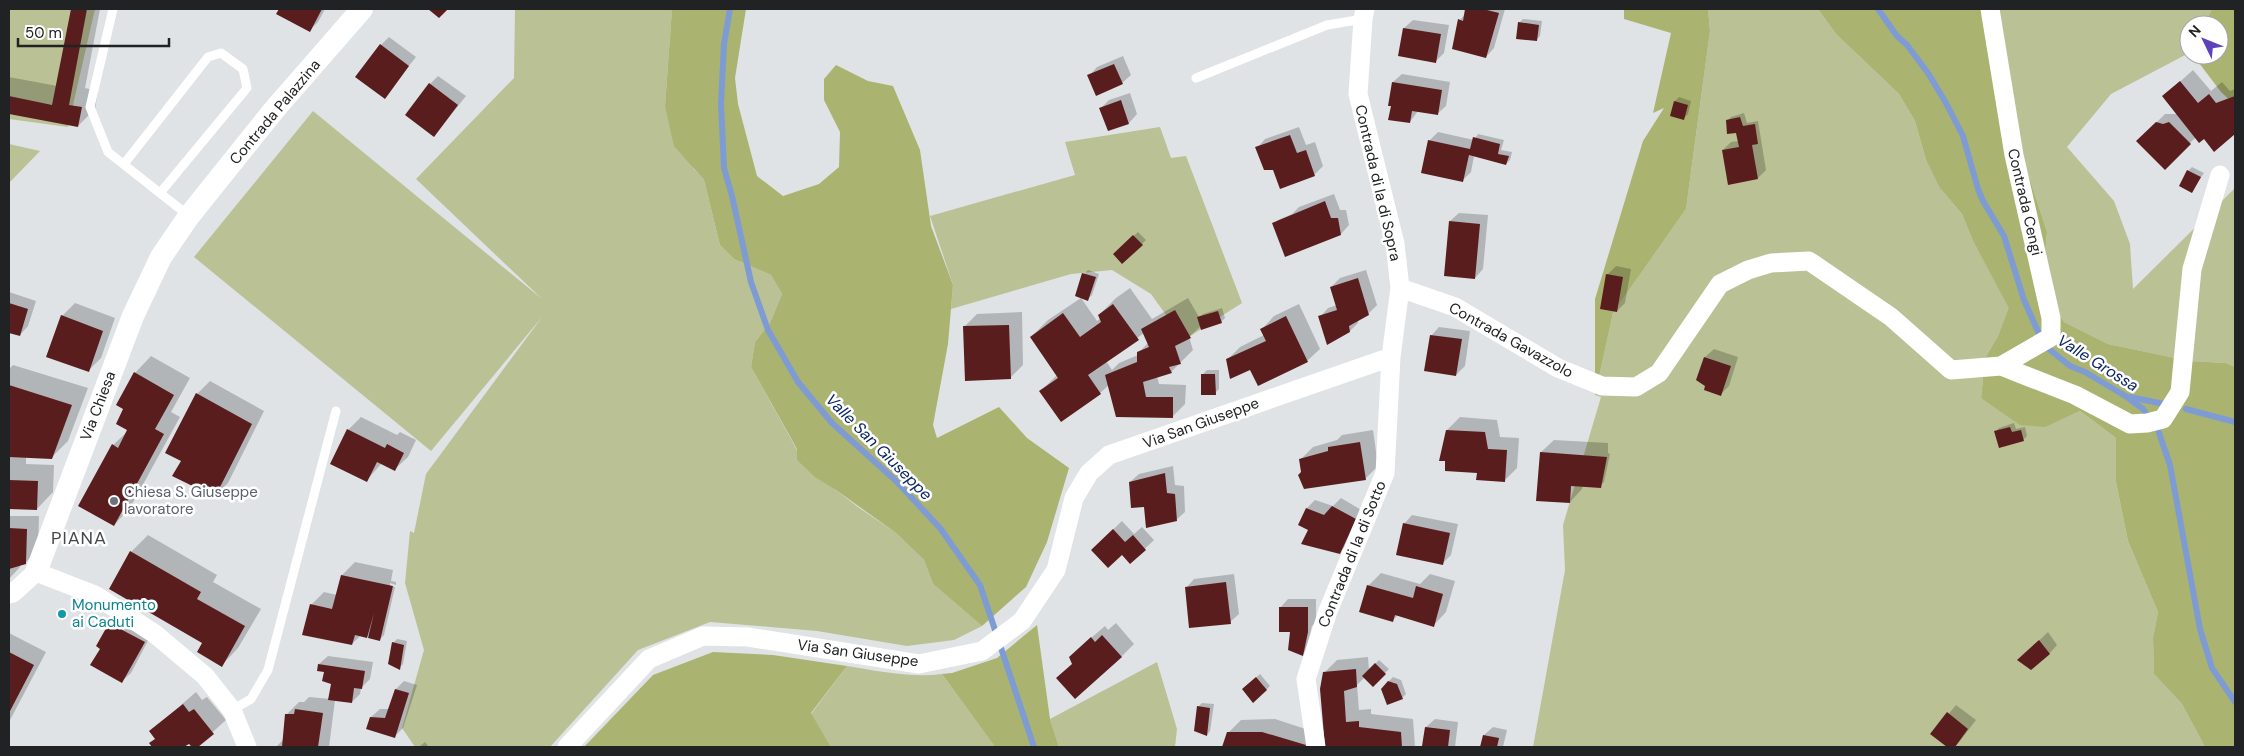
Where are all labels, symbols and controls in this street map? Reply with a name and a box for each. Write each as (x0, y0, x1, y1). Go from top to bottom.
scale bar (18, 15, 169, 47)
north arrow (2179, 15, 2229, 65)
text: N (2184, 21, 2205, 41)
text: 50 m (25, 23, 62, 43)
street label: Contrada Palazzina (225, 55, 325, 169)
street label: Contrada di la di Sopra (1350, 103, 1406, 263)
street label: Contrada Cengi (2003, 147, 2047, 257)
street label: Contrada Gavazzolo (1445, 298, 1577, 383)
water label: Valle Grossa (2053, 330, 2143, 396)
street label: Via Chiesa (76, 368, 120, 444)
water label: Valle San Giuseppe (821, 389, 937, 505)
street label: Via San Giuseppe (1140, 393, 1262, 453)
street label: Contrada di la di Sotto (1313, 478, 1391, 630)
place label: Chiesa S. Giuseppe lavoratore (124, 482, 258, 519)
marker: Chiesa S. Giuseppe lavoratore (108, 495, 120, 507)
district label: PIANA (51, 526, 107, 550)
place label: Monumento ai Caduti (72, 595, 156, 632)
marker: Monumento ai Caduti (56, 608, 68, 620)
street label: Via San Giuseppe (796, 635, 920, 671)

